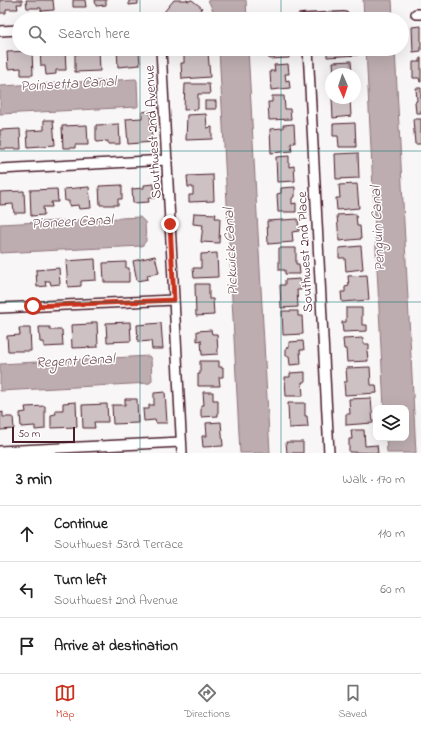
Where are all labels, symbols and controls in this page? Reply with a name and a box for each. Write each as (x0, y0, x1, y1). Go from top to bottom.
search box (12, 12, 409, 56)
icon: search (26, 23, 48, 45)
text: Search here (58, 23, 130, 45)
street label: Southwest 2nd Avenue (139, 64, 167, 199)
north arrow (325, 68, 361, 104)
water label: Poinsetta Canal (19, 70, 119, 98)
water label: Penguin Canal (365, 183, 392, 272)
street label: Southwest 2nd Place (292, 190, 319, 313)
water label: Pickwick Canal (218, 205, 244, 296)
water label: Pioneer Canal (31, 209, 116, 235)
route end (161, 215, 179, 233)
route start (24, 297, 42, 315)
water label: Regent Canal (35, 348, 118, 375)
map controls (373, 405, 409, 441)
button: layers (373, 405, 409, 441)
scale bar (12, 425, 75, 444)
text: 50 m (18, 426, 40, 442)
text: 3 min (16, 467, 52, 492)
text: Walk · 170 m (342, 470, 405, 489)
text: Continue (54, 513, 108, 535)
icon: ahead (16, 523, 38, 545)
text: 110 m (378, 524, 405, 543)
text: Southwest 53rd Terrace (54, 535, 183, 554)
text: Turn left (54, 569, 107, 591)
icon: left (16, 579, 38, 601)
text: 60 m (380, 580, 405, 599)
text: Southwest 2nd Avenue (54, 591, 178, 610)
icon: arrive (16, 635, 38, 657)
text: Arrive at destination (54, 635, 178, 657)
tab: Map (54, 682, 76, 722)
tab: Directions (184, 682, 230, 722)
tab: Saved (338, 682, 367, 722)

